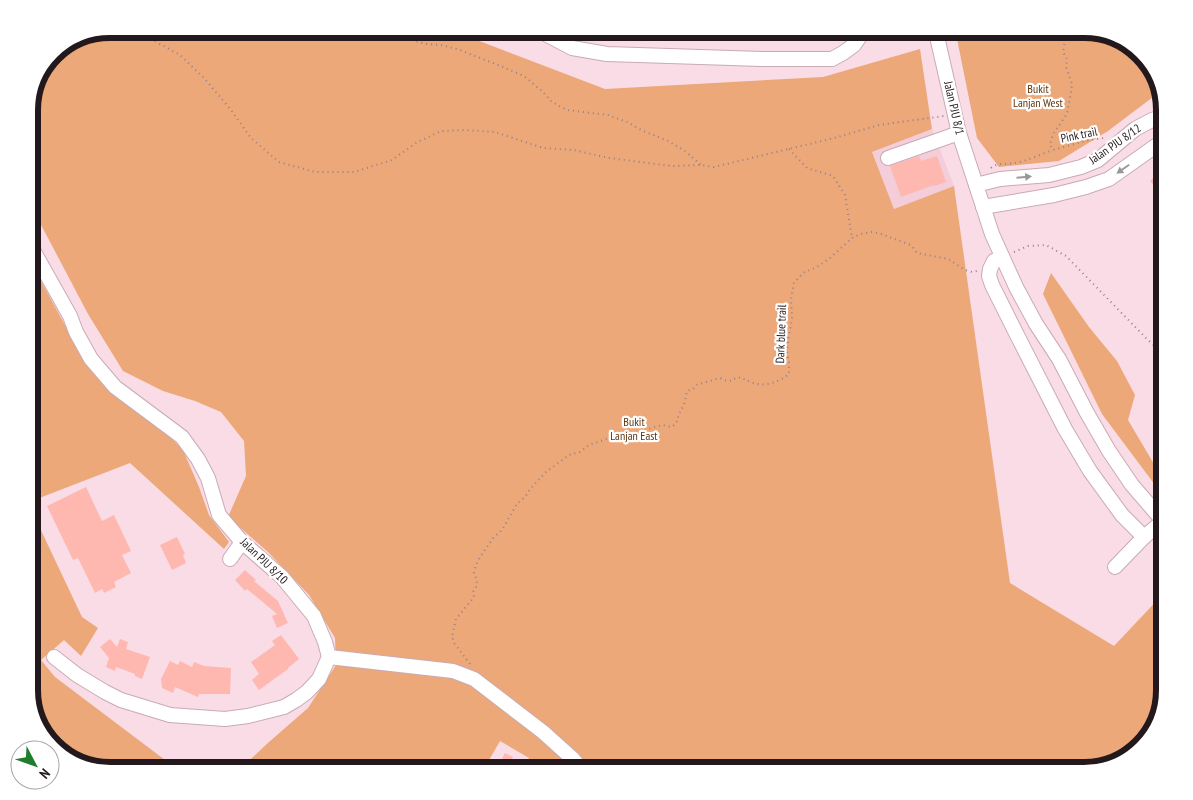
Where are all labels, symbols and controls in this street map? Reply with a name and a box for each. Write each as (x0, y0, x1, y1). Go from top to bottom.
street label: Jalan PJU 8/1 (941, 79, 968, 136)
park label: Bukit Lanjan West (1013, 81, 1064, 110)
street label: Jalan PJU 8/12 (1085, 120, 1144, 168)
street label: Pink trail (1059, 123, 1099, 146)
one-way arrow (1116, 164, 1130, 174)
one-way arrow (1016, 173, 1032, 181)
street label: Dark blue trail (772, 304, 789, 364)
park label: Bukit Lanjan East (610, 414, 658, 443)
street label: Jalan PJU 8/10 (237, 534, 291, 587)
north arrow (10, 740, 60, 790)
text: N (36, 765, 54, 782)

